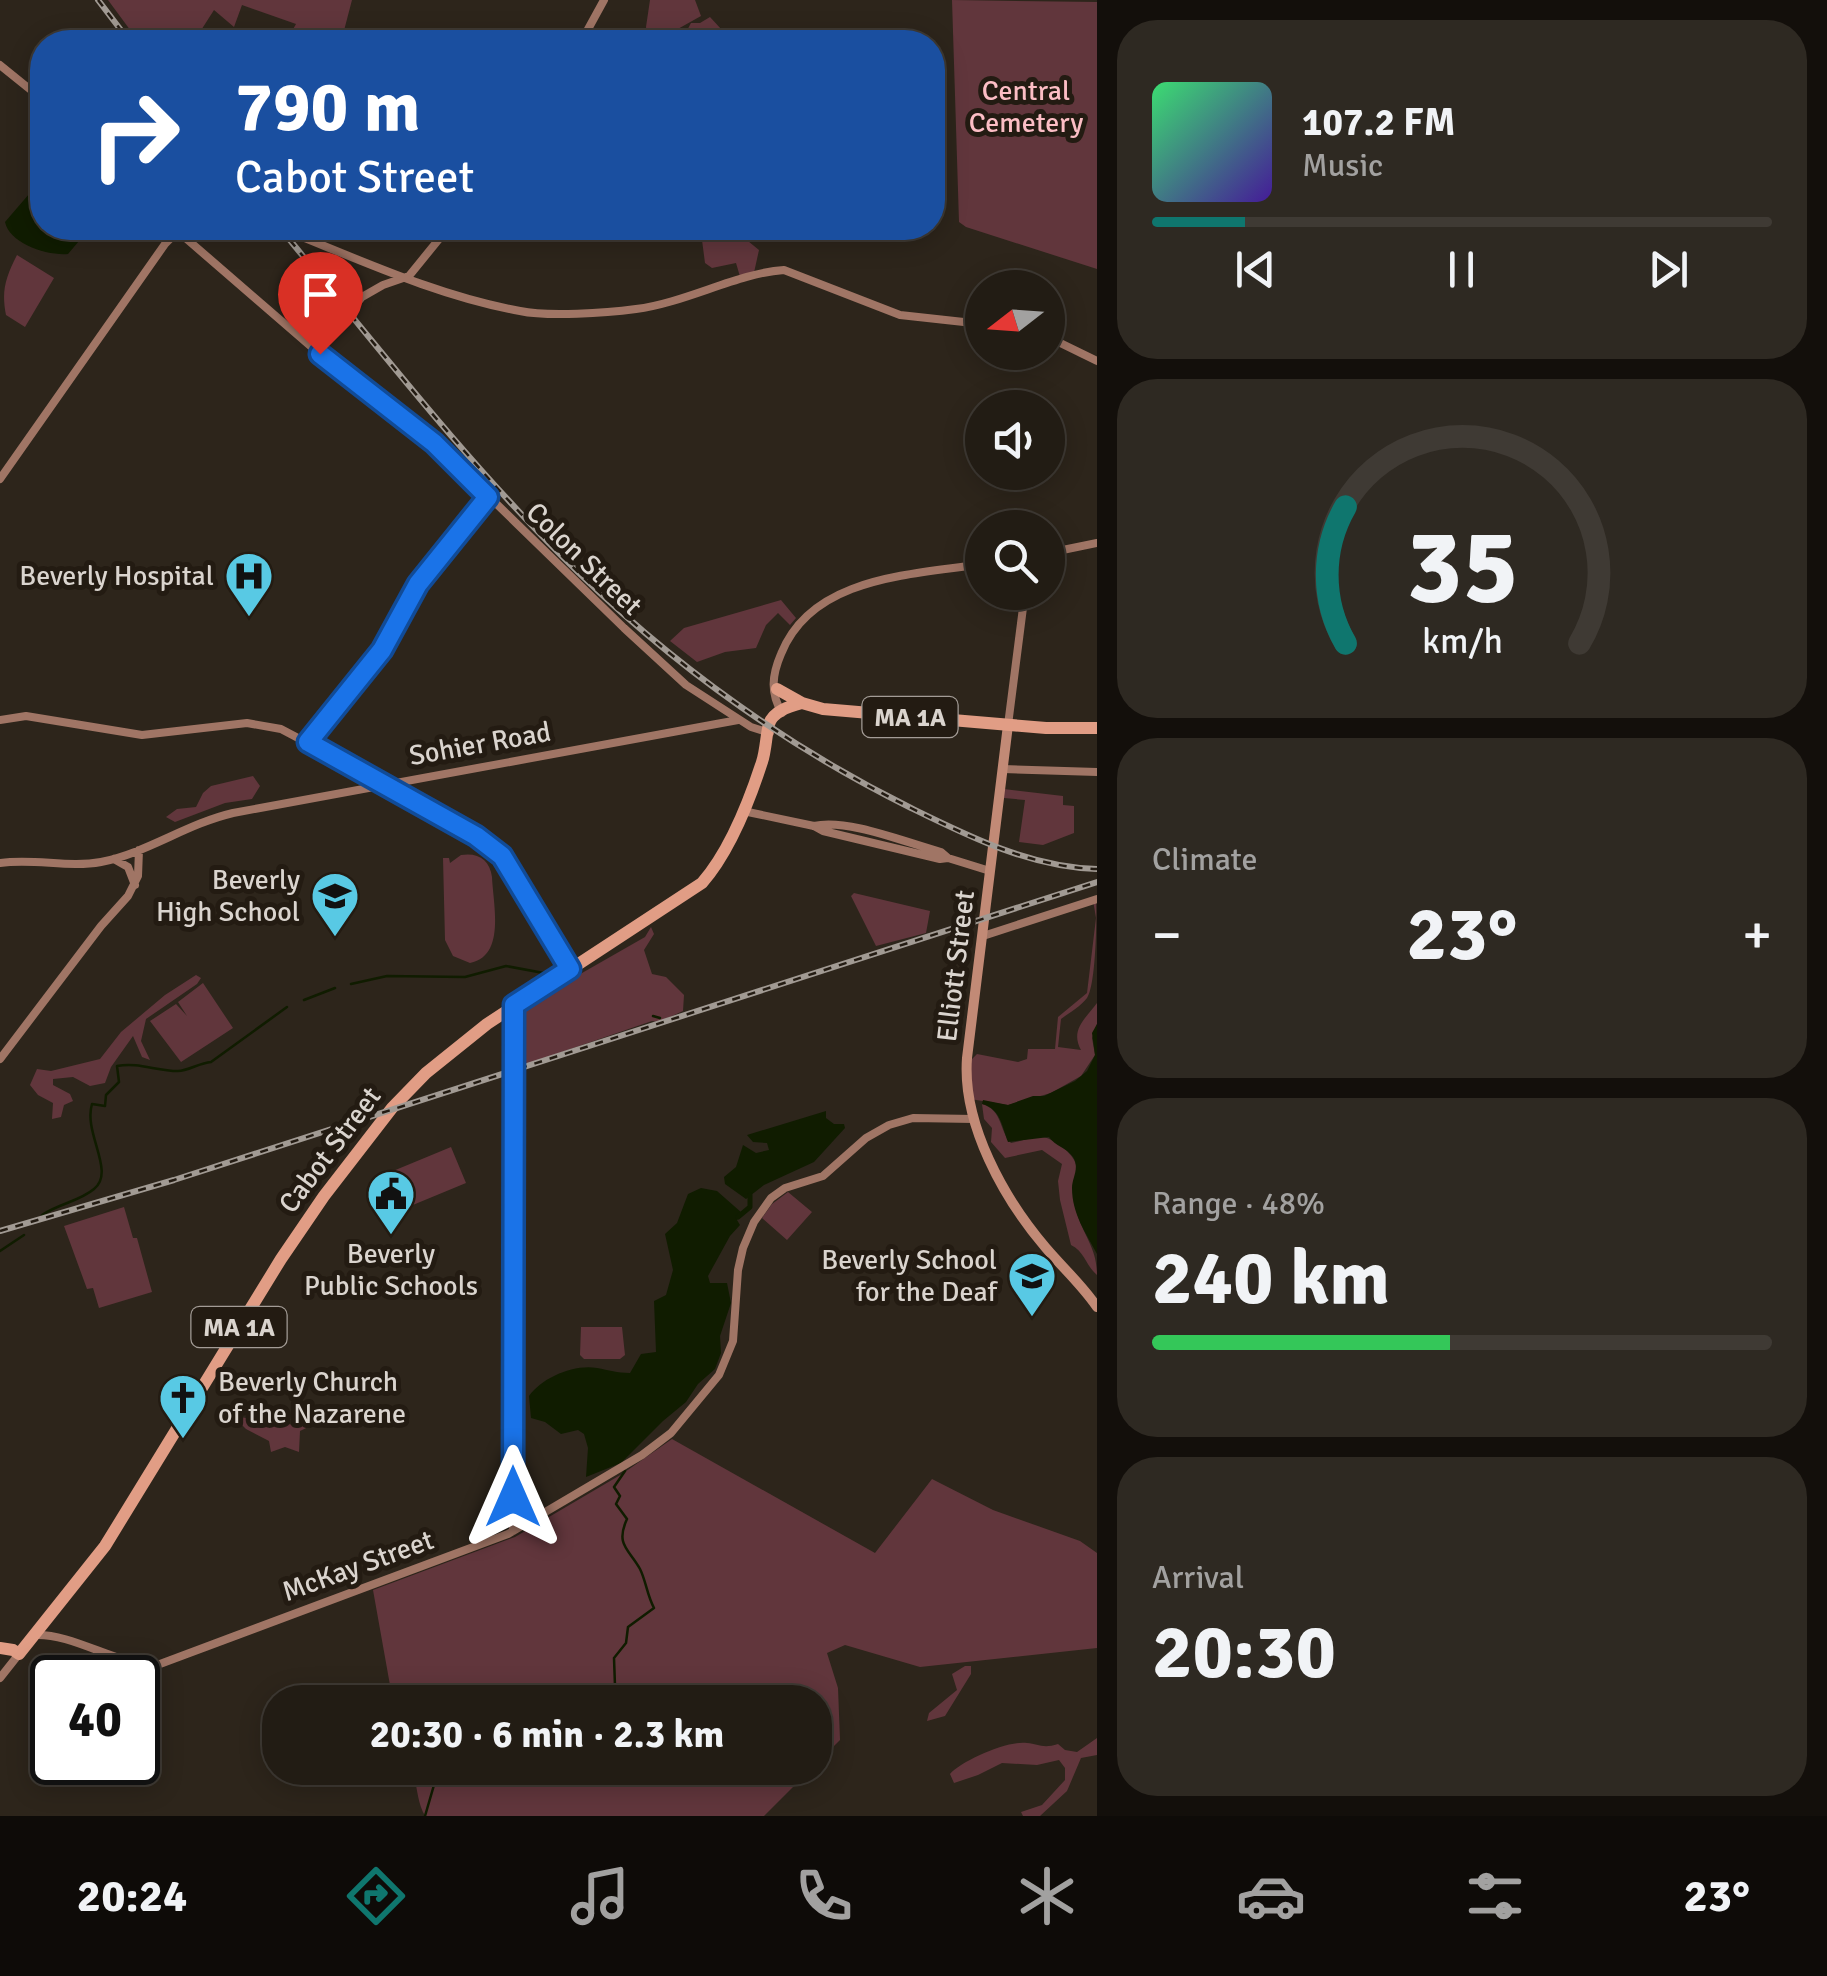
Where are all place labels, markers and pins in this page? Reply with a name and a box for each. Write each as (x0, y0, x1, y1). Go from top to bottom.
pin (278, 252, 363, 355)
hospital icon: Beverly Hospital (223, 550, 275, 618)
place label: Beverly Hospital (19, 559, 214, 593)
place label: Beverly High School (156, 863, 300, 929)
school or university icon: Beverly High School (309, 870, 361, 938)
public building icon: Beverly Public Schools (365, 1168, 417, 1236)
place label: Beverly Public Schools (304, 1237, 478, 1303)
place label: Beverly School for the Deaf (821, 1243, 999, 1309)
school or university icon: Beverly School for the Deaf (1006, 1250, 1058, 1318)
place label: Beverly Church of the Nazarene (218, 1365, 406, 1431)
church icon: Beverly Church of the Nazarene (157, 1372, 209, 1440)

